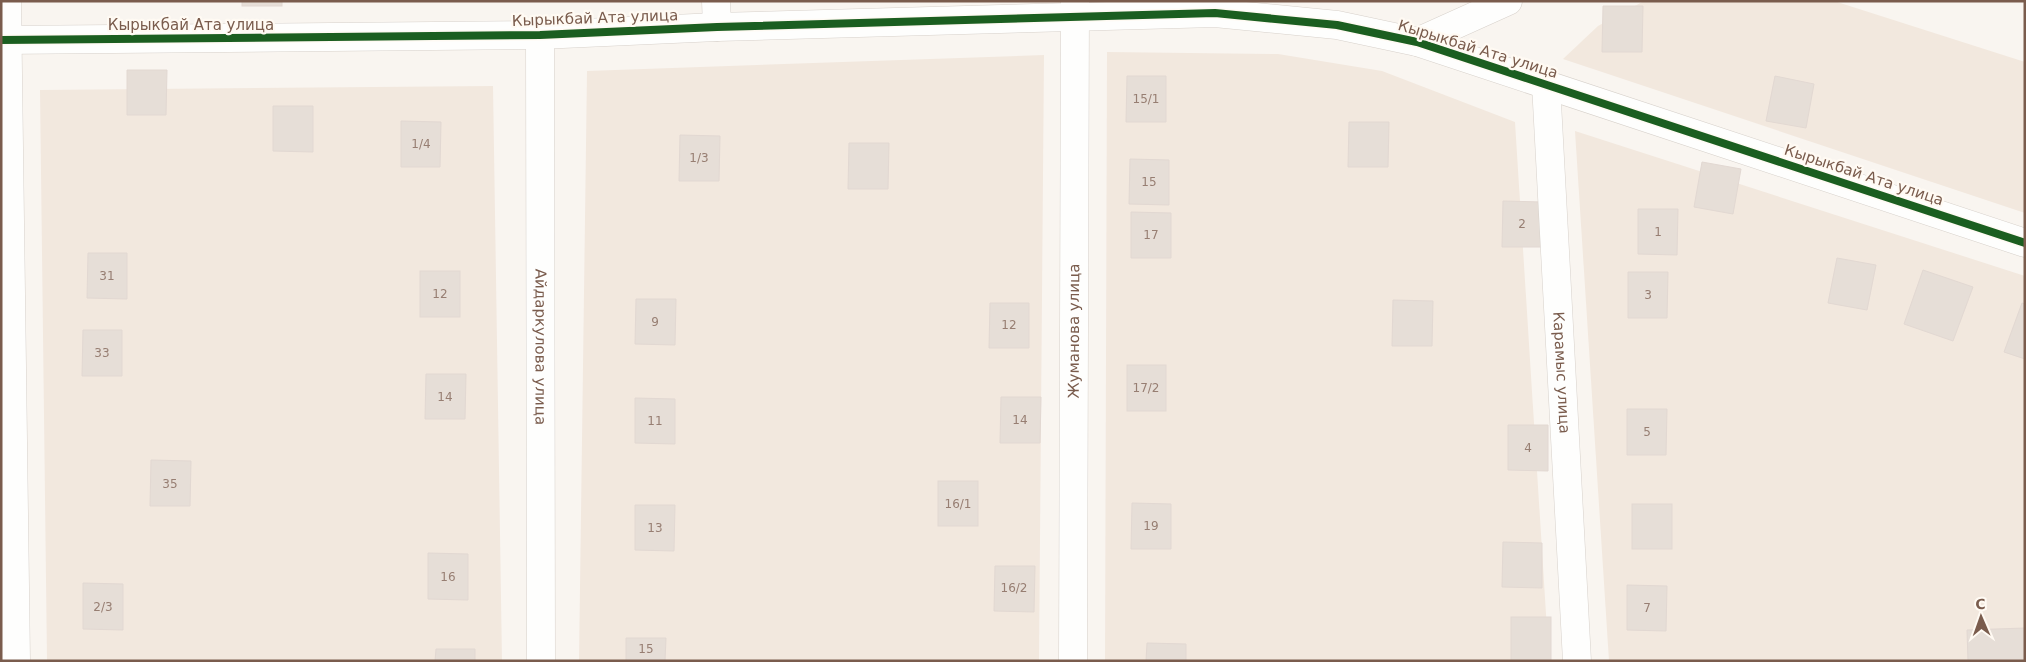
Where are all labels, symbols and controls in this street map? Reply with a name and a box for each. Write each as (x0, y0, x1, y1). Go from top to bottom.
street label: Кырыкбай Ата улица (512, 6, 678, 30)
street label: Кырыкбай Ата улица (108, 16, 274, 34)
street label: Кырыкбай Ата улица (1396, 16, 1560, 82)
house number: 15/1 (1133, 92, 1159, 106)
house number: 1/4 (411, 137, 431, 151)
street label: Кырыкбай Ата улица (1782, 141, 1946, 209)
house number: 1/3 (689, 151, 709, 165)
house number: 15 (1141, 175, 1157, 189)
house number: 2 (1518, 217, 1526, 231)
house number: 1 (1654, 225, 1662, 239)
house number: 17 (1143, 228, 1159, 242)
street label: Жуманова улица (1065, 263, 1083, 399)
house number: 31 (99, 269, 115, 283)
street label: Айдаркулова улица (531, 269, 550, 425)
house number: 12 (432, 287, 448, 301)
house number: 3 (1644, 288, 1652, 302)
street label: Карамыс улица (1549, 311, 1574, 434)
house number: 9 (651, 315, 659, 329)
house number: 12 (1001, 318, 1017, 332)
house number: 33 (94, 346, 110, 360)
house number: 17/2 (1133, 381, 1159, 395)
house number: 14 (437, 390, 453, 404)
house number: 14 (1012, 413, 1028, 427)
house number: 11 (647, 414, 663, 428)
house number: 5 (1643, 425, 1651, 439)
house number: 4 (1524, 441, 1532, 455)
house number: 35 (162, 477, 178, 491)
house number: 16/1 (945, 497, 971, 511)
house number: 19 (1143, 519, 1159, 533)
house number: 13 (647, 521, 663, 535)
house number: 16 (440, 570, 456, 584)
house number: 16/2 (1001, 581, 1027, 595)
north arrow (1956, 592, 2006, 642)
text: С (1975, 596, 1986, 612)
house number: 2/3 (93, 600, 113, 614)
house number: 7 (1643, 601, 1651, 615)
house number: 15 (638, 642, 654, 656)

